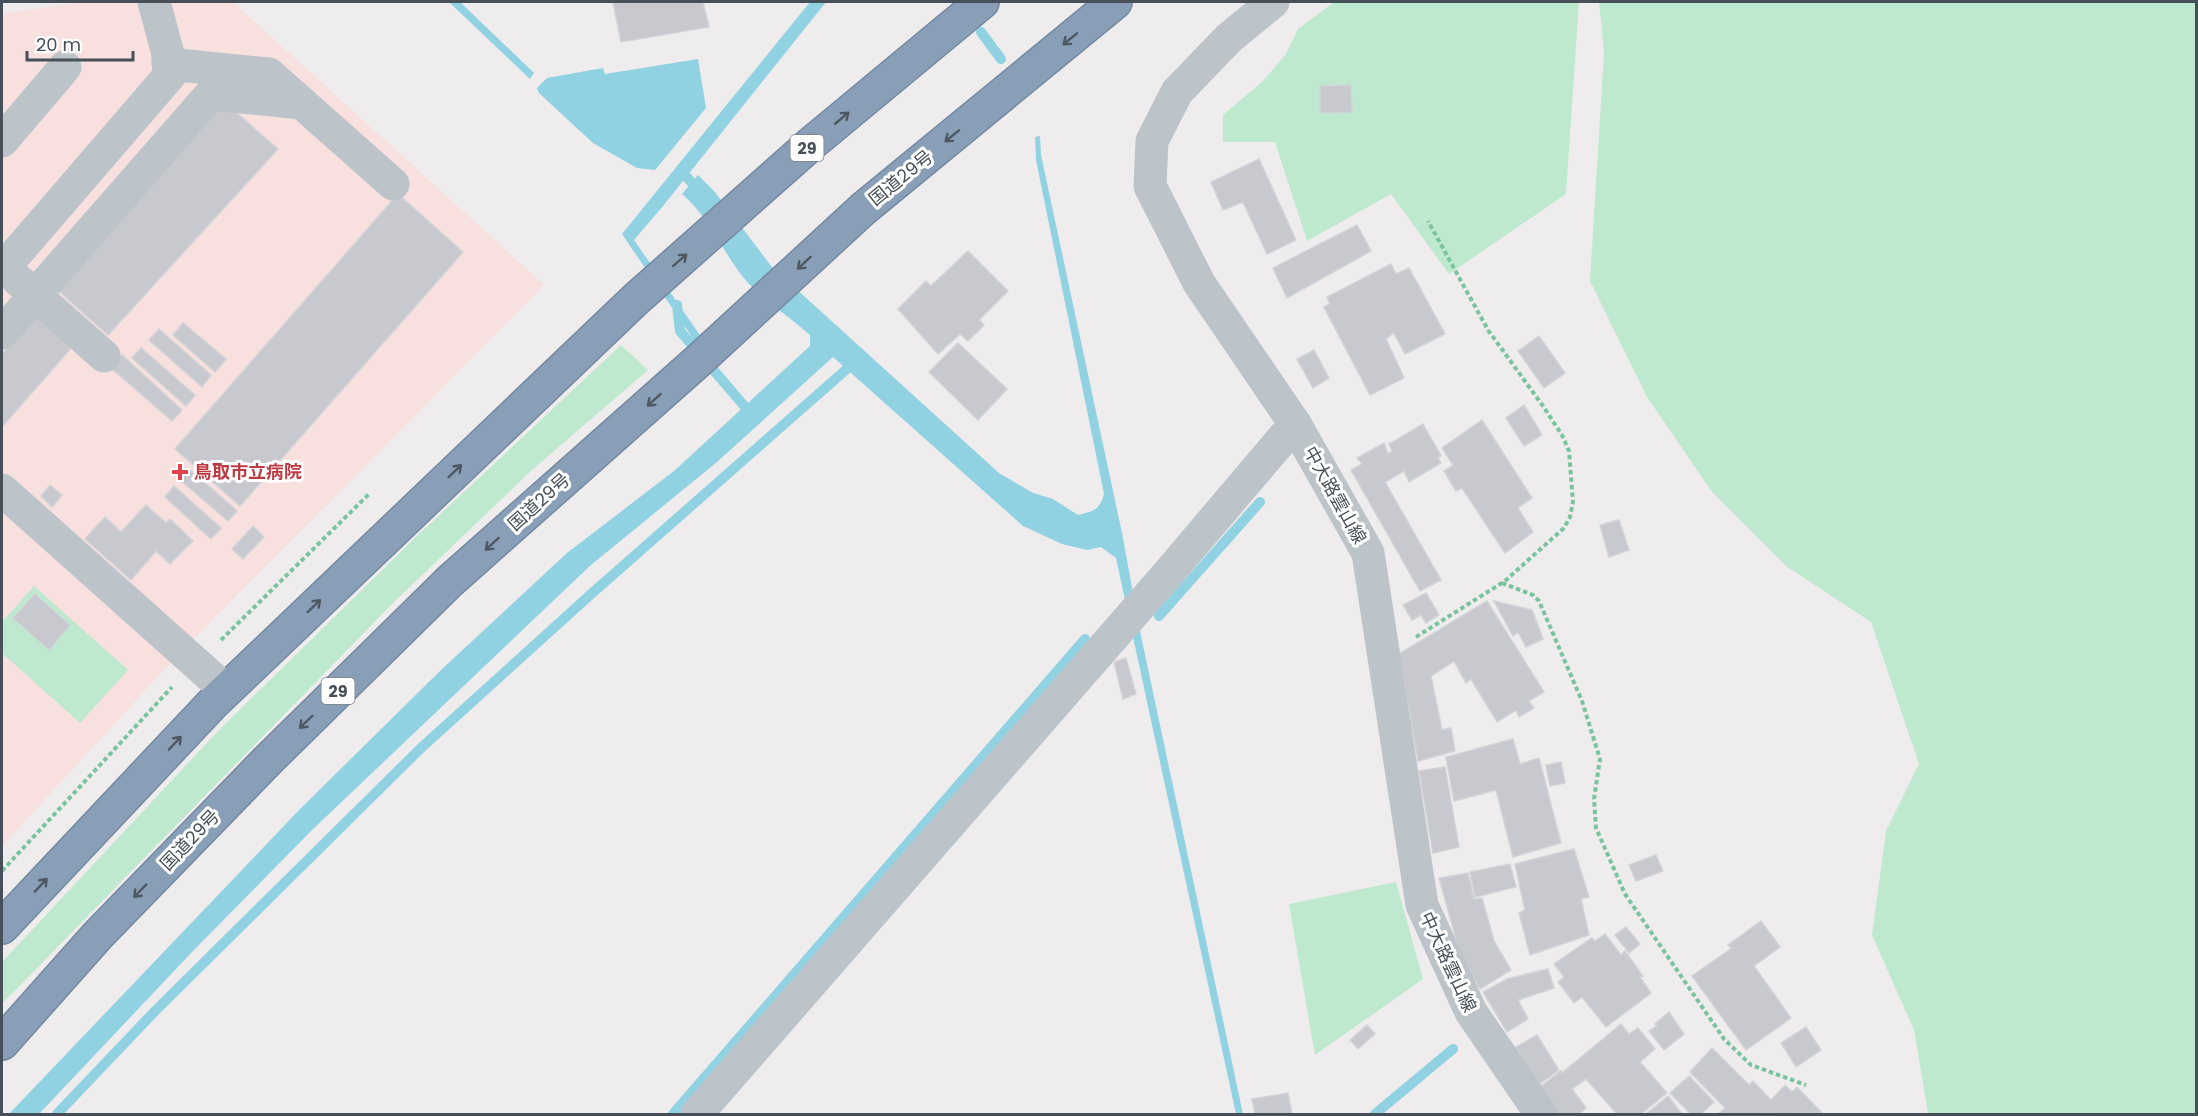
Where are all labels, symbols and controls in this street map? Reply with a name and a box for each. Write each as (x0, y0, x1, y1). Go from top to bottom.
scale bar (27, 24, 134, 62)
text: 20 m (36, 32, 81, 57)
one-way arrow (1062, 32, 1078, 45)
one-way arrow (834, 111, 849, 125)
one-way arrow (944, 129, 960, 142)
road number: 29 (790, 135, 824, 161)
street label: 国道29号 (863, 144, 938, 211)
one-way arrow (672, 253, 687, 267)
one-way arrow (797, 256, 812, 270)
one-way arrow (647, 393, 662, 407)
street label: 中大路雲山線 (1298, 441, 1373, 548)
place label: 鳥取市立病院 (194, 459, 302, 484)
marker: 鳥取市立病院 (171, 463, 189, 481)
one-way arrow (448, 464, 463, 479)
street label: 国道29号 (502, 467, 575, 536)
one-way arrow (485, 537, 500, 551)
one-way arrow (306, 599, 321, 613)
road number: 29 (322, 678, 354, 704)
one-way arrow (299, 715, 314, 730)
one-way arrow (168, 735, 182, 750)
street label: 国道29号 (154, 804, 225, 876)
one-way arrow (34, 877, 49, 892)
one-way arrow (133, 884, 148, 899)
street label: 中大路雲山線 (1414, 908, 1483, 1016)

